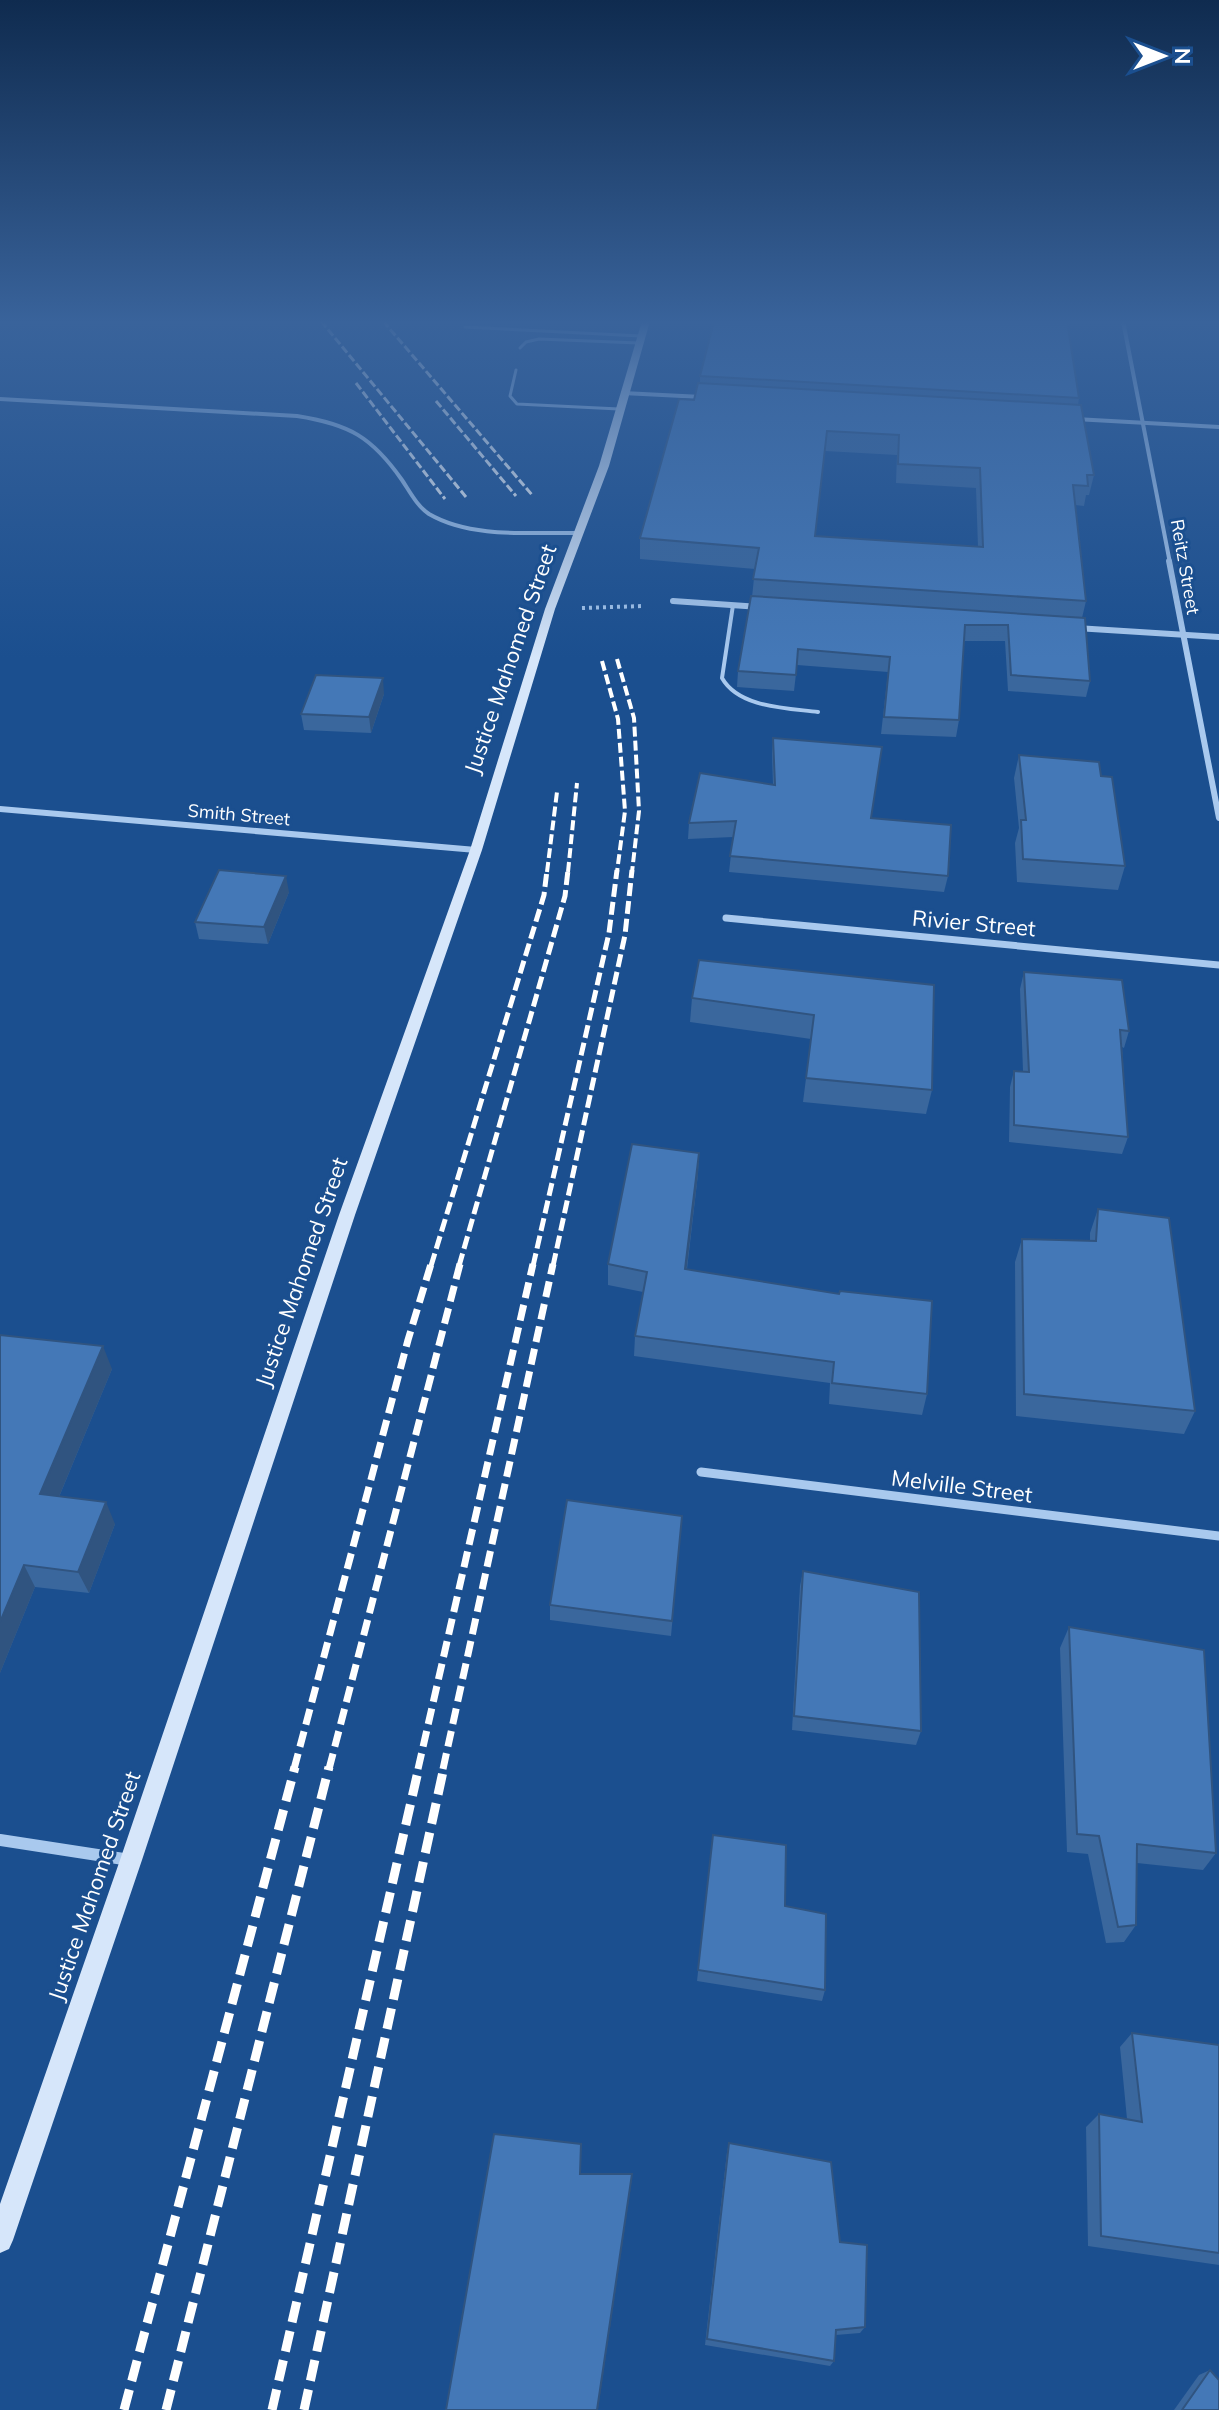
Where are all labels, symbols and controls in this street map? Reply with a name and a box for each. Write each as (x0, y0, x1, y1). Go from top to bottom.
north arrow (1123, 16, 1203, 96)
text: N (1169, 48, 1197, 64)
street label: Reitz Street (1166, 517, 1205, 616)
street label: Justice Mahomed Street (458, 540, 563, 777)
street label: Smith Street (187, 799, 291, 830)
street label: Rivier Street (911, 904, 1037, 942)
street label: Justice Mahomed Street (249, 1153, 354, 1390)
street label: Melville Street (890, 1463, 1034, 1509)
street label: Justice Mahomed Street (42, 1767, 147, 2004)

